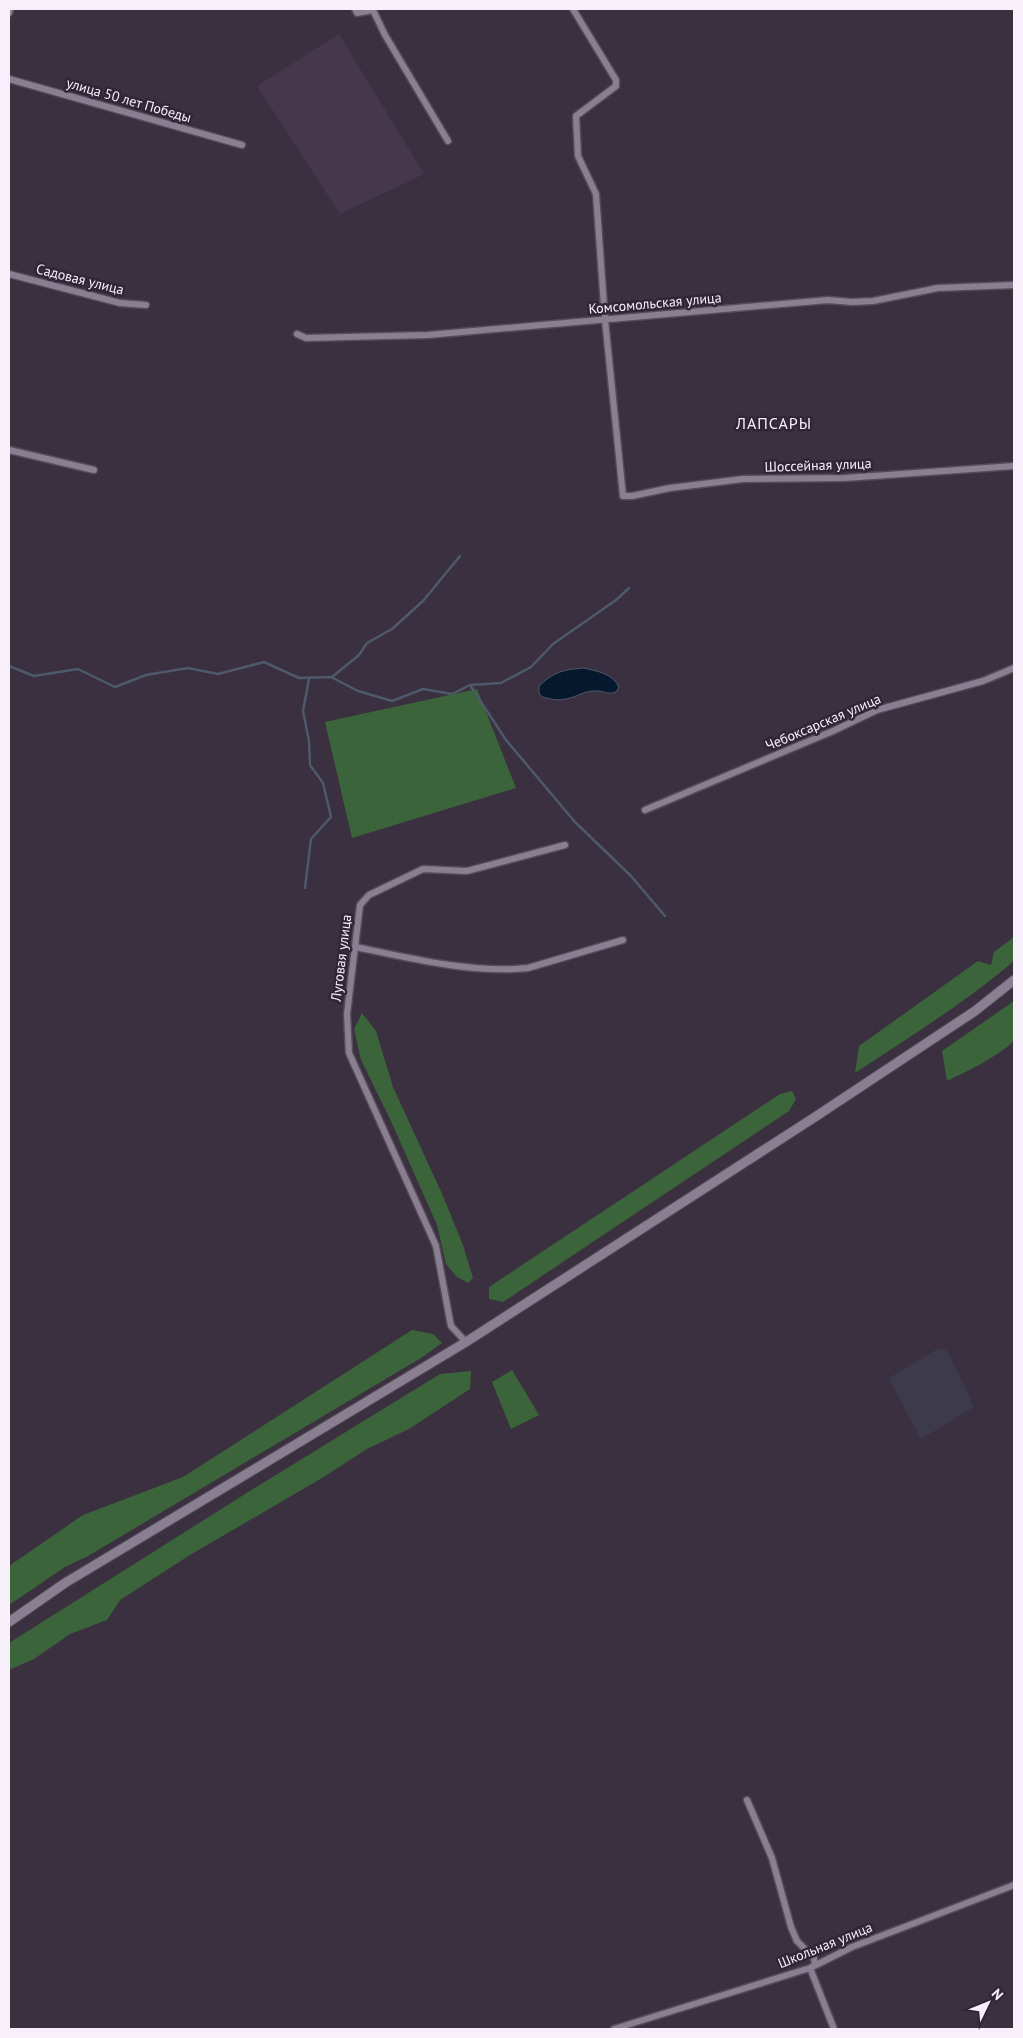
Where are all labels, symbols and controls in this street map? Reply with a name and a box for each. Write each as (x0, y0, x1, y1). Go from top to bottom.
street label: улица 50 лет Победы (64, 74, 194, 126)
street label: Садовая улица (34, 259, 126, 299)
street label: Комсомольская улица (588, 288, 722, 318)
district label: ЛАПСАРЫ (735, 413, 812, 433)
street label: Шоссейная улица (764, 454, 872, 476)
street label: Чебоксарская улица (762, 689, 884, 754)
street label: Луговая улица (327, 913, 355, 1004)
street label: Школьная улица (775, 1918, 875, 1972)
north arrow (963, 1978, 1013, 2028)
text: N (988, 1985, 1007, 2004)

